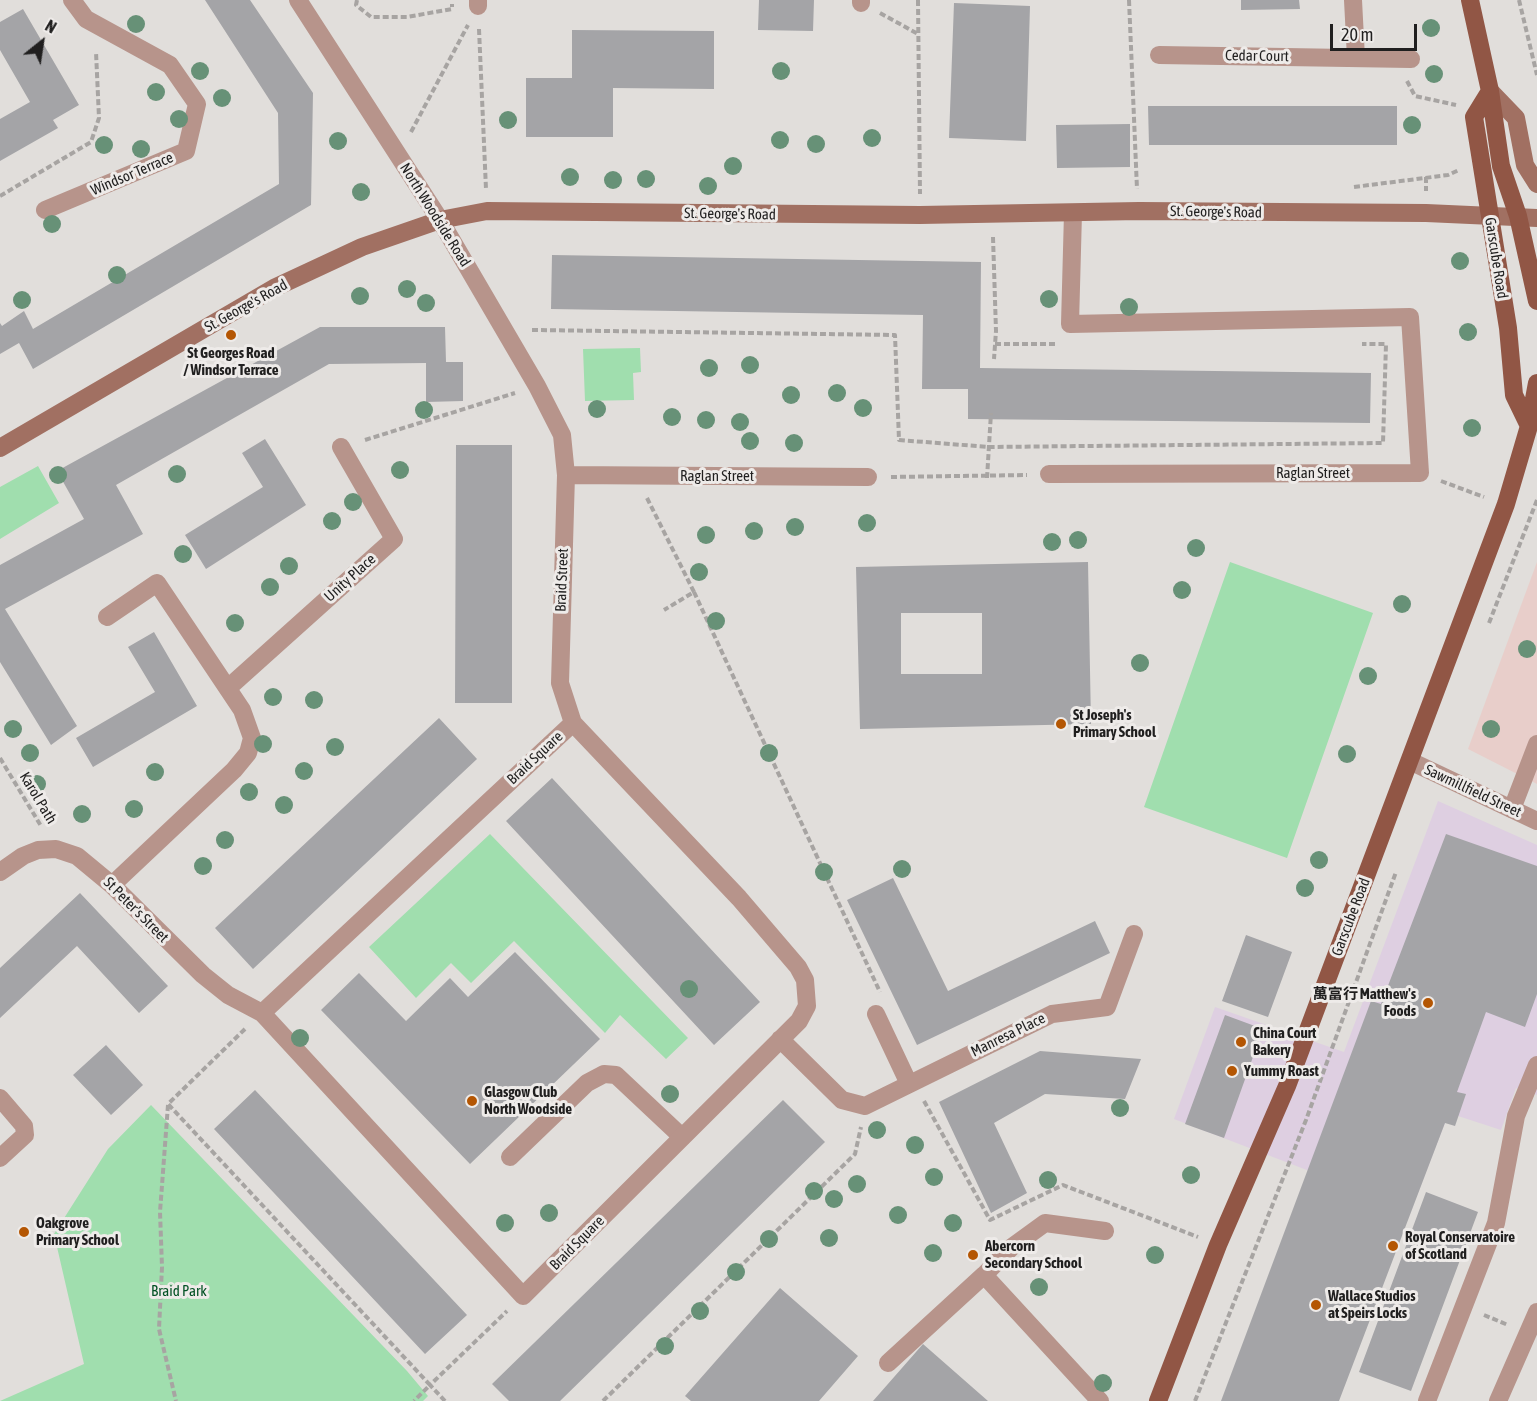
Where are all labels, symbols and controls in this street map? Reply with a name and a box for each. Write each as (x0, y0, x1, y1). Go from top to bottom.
north arrow (12, 12, 72, 72)
scale bar (1333, 12, 1420, 50)
text: N (42, 16, 60, 37)
text: 20 m (1341, 24, 1373, 45)
street label: Cedar Court (1225, 46, 1289, 66)
street label: Windsor Terrace (88, 149, 176, 199)
street label: North Woodside Road (396, 160, 474, 270)
street label: St. George's Road (1170, 202, 1262, 222)
street label: St. George's Road (684, 204, 776, 224)
street label: Garscube Road (1481, 216, 1511, 300)
street label: St. George's Road (201, 276, 291, 336)
marker: St Georges Road / Windsor Terrace (224, 328, 238, 342)
place label: St Georges Road / Windsor Terrace (183, 344, 279, 379)
street label: Raglan Street (1276, 464, 1350, 482)
street label: Raglan Street (680, 467, 754, 485)
street label: Braid Street (552, 548, 572, 612)
street label: Unity Place (321, 550, 379, 606)
place label: St Joseph's Primary School (1073, 706, 1156, 741)
marker: St Joseph's Primary School (1054, 717, 1068, 731)
street label: Braid Square (503, 728, 567, 788)
street label: Sawmillfield Street (1422, 761, 1524, 821)
street label: Karol Path (16, 769, 60, 827)
street label: St Peter's Street (100, 874, 172, 946)
street label: Garscube Road (1328, 875, 1374, 959)
place label: 萬富行 Matthew's Foods (1313, 985, 1416, 1020)
marker: 萬富行 Matthew's Foods (1421, 996, 1435, 1010)
street label: Manresa Place (968, 1009, 1048, 1061)
place label: China Court Bakery (1253, 1024, 1316, 1059)
marker: China Court Bakery (1234, 1035, 1248, 1049)
place label: Yummy Roast (1244, 1062, 1319, 1080)
marker: Yummy Roast (1225, 1064, 1239, 1078)
place label: Glasgow Club North Woodside (484, 1083, 572, 1118)
marker: Glasgow Club North Woodside (465, 1094, 479, 1108)
street label: Braid Square (546, 1212, 608, 1274)
place label: Oakgrove Primary School (36, 1214, 119, 1249)
marker: Oakgrove Primary School (17, 1225, 31, 1239)
place label: Royal Conservatoire of Scotland (1405, 1228, 1515, 1263)
place label: Abercorn Secondary School (985, 1237, 1082, 1272)
marker: Royal Conservatoire of Scotland (1386, 1239, 1400, 1253)
marker: Abercorn Secondary School (966, 1248, 980, 1262)
park label: Braid Park (151, 1282, 207, 1300)
place label: Wallace Studios at Speirs Locks (1328, 1287, 1416, 1322)
marker: Wallace Studios at Speirs Locks (1309, 1298, 1323, 1312)

